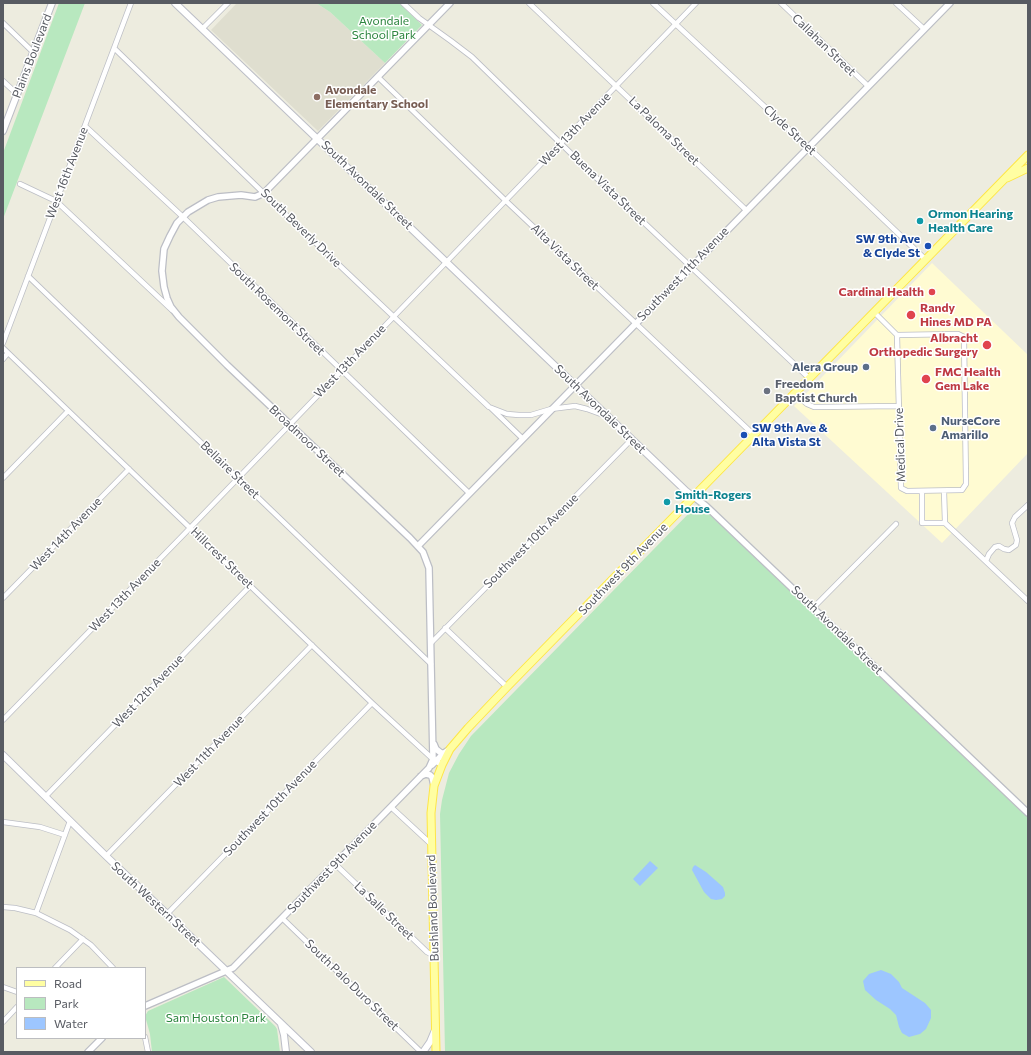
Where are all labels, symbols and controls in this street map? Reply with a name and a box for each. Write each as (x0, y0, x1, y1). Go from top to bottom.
street label: Callahan Street (789, 11, 859, 79)
street label: Plains Boulevard (9, 12, 55, 100)
park label: Avondale School Park (352, 14, 416, 42)
place label: Avondale Elementary School (325, 83, 428, 111)
street label: West 13th Avenue (536, 89, 614, 169)
marker: Avondale Elementary School (312, 92, 322, 102)
street label: La Paloma Street (626, 94, 702, 168)
street label: Clyde Street (761, 102, 819, 158)
street label: West 16th Avenue (43, 125, 91, 221)
street label: South Avondale Street (318, 138, 416, 232)
street label: Buena Vista Street (567, 148, 649, 228)
street label: South Beverly Drive (258, 186, 344, 270)
place label: Ormon Hearing Health Care (928, 207, 1013, 235)
marker: Ormon Hearing Health Care (915, 216, 925, 226)
street label: Alta Vista Street (528, 221, 602, 293)
street label: Southwest 11th Avenue (634, 224, 732, 324)
place label: SW 9th Ave & Clyde St (856, 232, 920, 260)
marker: SW 9th Ave & Clyde St (923, 241, 933, 251)
street label: South Rosemont Street (226, 260, 328, 358)
place label: Cardinal Health (839, 285, 924, 299)
marker: Cardinal Health (927, 287, 937, 297)
place label: Randy Hines MD PA (920, 301, 992, 329)
marker: Randy Hines MD PA (905, 309, 917, 321)
street label: West 13th Avenue (311, 321, 389, 401)
place label: Albracht Orthopedic Surgery (869, 331, 978, 359)
marker: Albracht Orthopedic Surgery (981, 339, 993, 351)
place label: Alera Group (792, 360, 858, 374)
street label: South Avondale Street (551, 362, 649, 456)
marker: Alera Group (861, 362, 871, 372)
place label: FMC Health Gem Lake (935, 365, 1001, 393)
marker: FMC Health Gem Lake (920, 373, 932, 385)
place label: Freedom Baptist Church (775, 377, 857, 405)
marker: Freedom Baptist Church (762, 386, 772, 396)
street label: Broadmoor Street (266, 402, 348, 480)
street label: Medical Drive (892, 408, 908, 482)
place label: NurseCore Amarillo (941, 414, 1000, 442)
place label: SW 9th Ave & Alta Vista St (752, 421, 828, 449)
marker: NurseCore Amarillo (928, 423, 938, 433)
marker: SW 9th Ave & Alta Vista St (739, 430, 749, 440)
street label: Bellaire Street (197, 438, 263, 502)
place label: Smith-Rogers House (675, 488, 751, 516)
street label: Southwest 10th Avenue (481, 491, 581, 591)
street label: West 14th Avenue (27, 494, 105, 574)
marker: Smith-Rogers House (662, 497, 672, 507)
street label: Southwest 9th Avenue (575, 520, 671, 618)
street label: Hillcrest Street (188, 524, 256, 592)
street label: West 13th Avenue (86, 555, 164, 635)
street label: South Avondale Street (788, 583, 886, 677)
street label: West 12th Avenue (109, 651, 187, 731)
street label: West 11th Avenue (171, 712, 247, 790)
street label: Southwest 10th Avenue (220, 757, 320, 859)
street label: Southwest 9th Avenue (284, 818, 380, 916)
street label: Bushland Boulevard (424, 854, 442, 962)
street label: South Western Street (108, 859, 204, 949)
street label: La Salle Street (351, 879, 417, 943)
street label: South Palo Duro Street (302, 936, 402, 1034)
legend (16, 967, 146, 1039)
text: Road (54, 976, 82, 990)
text: Park (54, 996, 79, 1010)
park label: Sam Houston Park (166, 1011, 266, 1025)
text: Water (54, 1016, 88, 1030)

